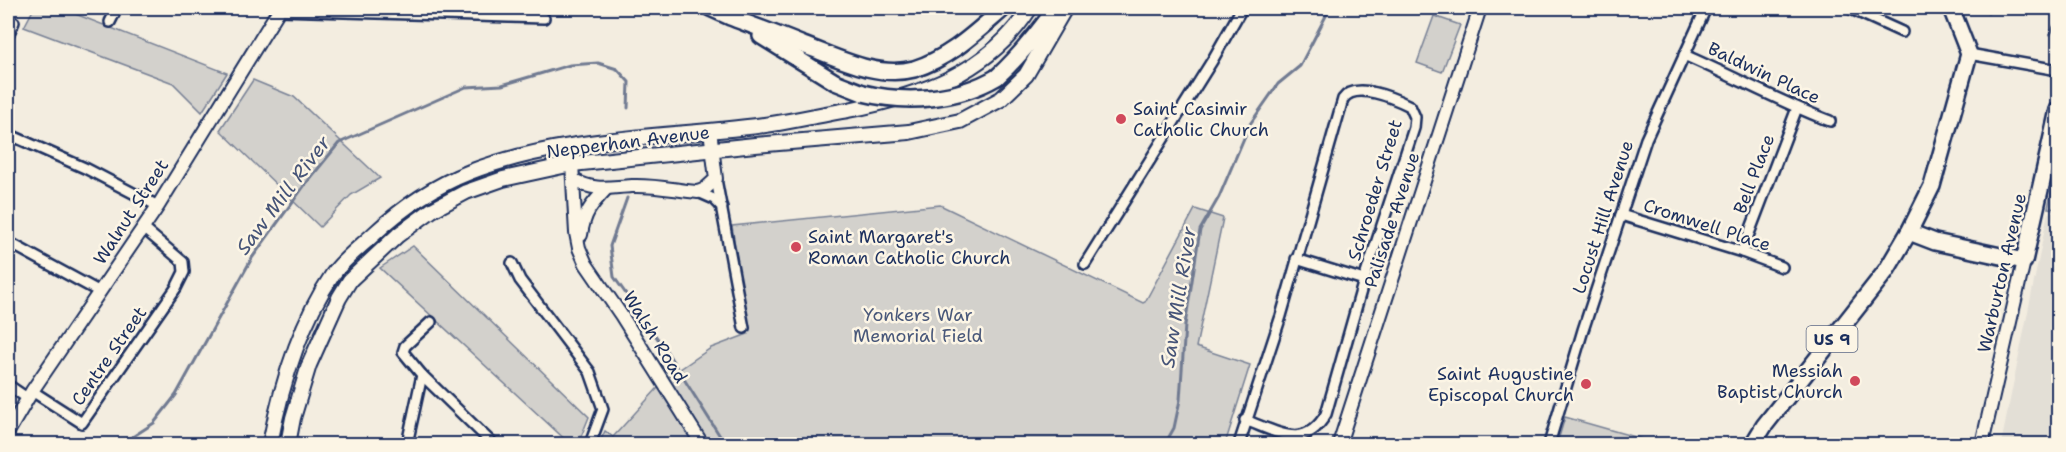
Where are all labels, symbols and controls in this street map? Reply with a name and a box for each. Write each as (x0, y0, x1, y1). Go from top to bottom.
street label: Baldwin Place (1704, 36, 1824, 110)
place label: Saint Casimir Catholic Church (1133, 97, 1269, 142)
marker: Saint Casimir Catholic Church (1114, 112, 1128, 126)
street label: Schroeder Street (1342, 116, 1408, 264)
street label: Nepperhan Avenue (545, 120, 711, 164)
water label: Saw Mill River (230, 130, 337, 260)
street label: Bell Place (1728, 131, 1780, 217)
street label: Locust Hill Avenue (1567, 137, 1639, 297)
street label: Palisade Avenue (1359, 149, 1425, 291)
street label: Walnut Street (88, 155, 174, 269)
street label: Warburton Avenue (1972, 191, 2032, 355)
street label: Cromwell Place (1640, 193, 1774, 257)
water label: Saw Mill River (1154, 224, 1202, 369)
place label: Saint Margaret's Roman Catholic Church (808, 225, 1011, 270)
marker: Saint Margaret's Roman Catholic Church (789, 240, 803, 254)
street label: Walsh Road (617, 286, 693, 388)
street label: Centre Street (66, 302, 152, 410)
park label: Yonkers War Memorial Field (853, 303, 983, 348)
road number: US 9 (1806, 326, 1858, 352)
place label: Messiah Baptist Church (1717, 359, 1843, 404)
place label: Saint Augustine Episcopal Church (1428, 362, 1574, 407)
marker: Messiah Baptist Church (1848, 374, 1862, 388)
marker: Saint Augustine Episcopal Church (1579, 377, 1593, 391)

